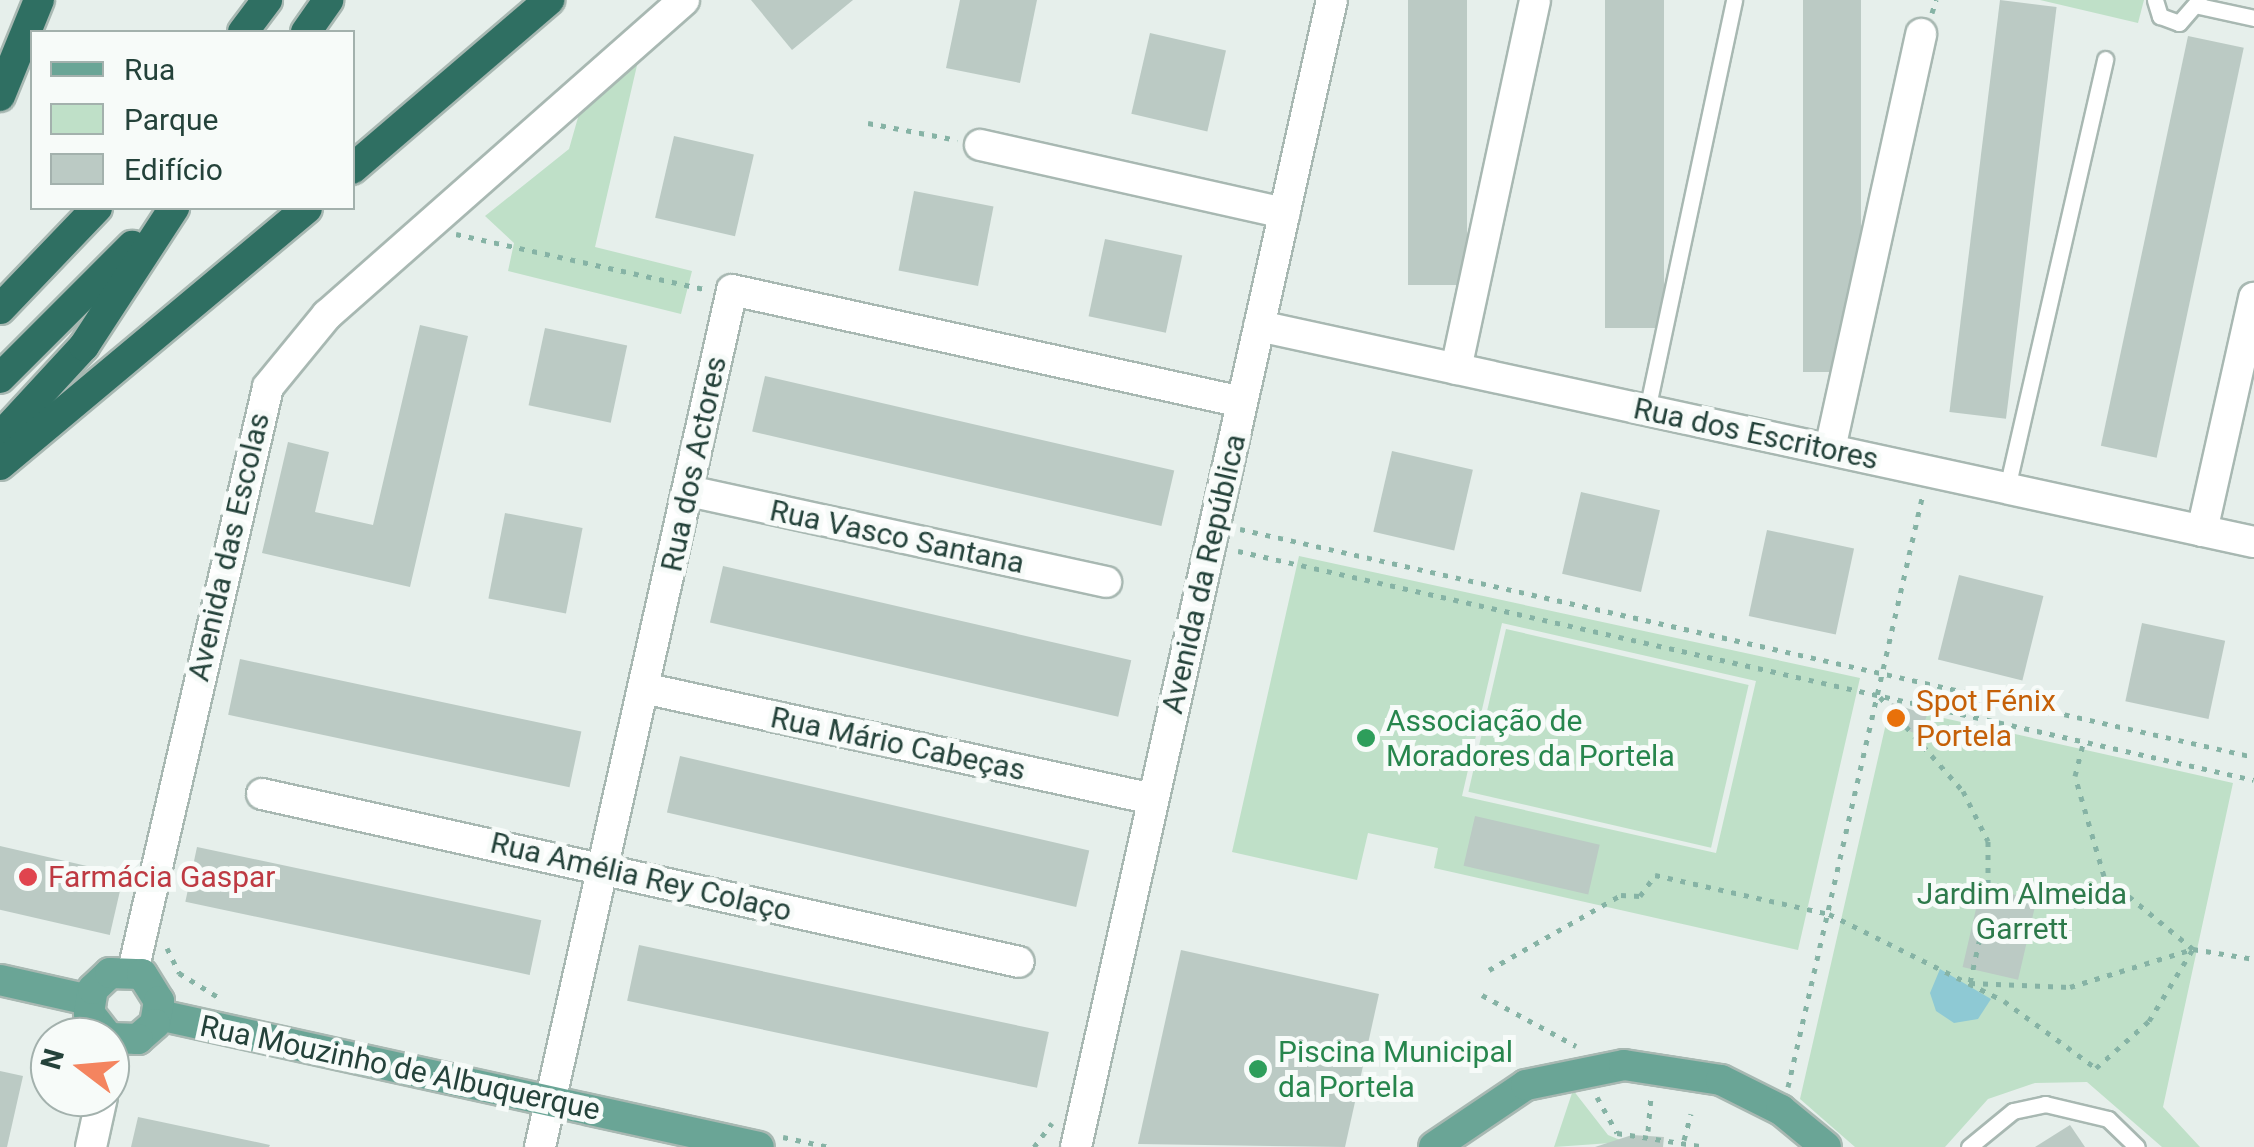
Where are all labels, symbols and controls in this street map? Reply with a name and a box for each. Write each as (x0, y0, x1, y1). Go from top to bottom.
legend (30, 30, 355, 210)
text: Rua (124, 52, 175, 87)
text: Parque (124, 102, 218, 137)
text: Edifício (124, 152, 223, 187)
street label: Rua dos Actores (654, 353, 734, 575)
street label: Rua dos Escritores (1630, 390, 1882, 478)
street label: Avenida das Escolas (181, 409, 277, 685)
street label: Avenida da República (1154, 431, 1254, 717)
street label: Rua Vasco Santana (767, 492, 1027, 582)
place label: Spot Fénix Portela (1916, 683, 2056, 754)
street label: Rua Mário Cabeças (767, 699, 1029, 789)
place label: Associação de Moradores da Portela (1386, 703, 1675, 774)
marker: Spot Fénix Portela (1885, 707, 1907, 729)
marker: Associação de Moradores da Portela (1355, 727, 1377, 749)
street label: Rua Amélia Rey Colaço (487, 825, 795, 929)
place label: Farmácia Gaspar (48, 859, 276, 895)
marker: Farmácia Gaspar (17, 866, 39, 888)
park label: Jardim Almeida Garrett (1917, 876, 2127, 946)
street label: Rua Mouzinho de Albuquerque (197, 1008, 603, 1128)
north arrow (30, 1017, 130, 1117)
place label: Piscina Municipal da Portela (1278, 1034, 1513, 1104)
text: N (34, 1045, 71, 1073)
marker: Piscina Municipal da Portela (1247, 1058, 1269, 1080)

